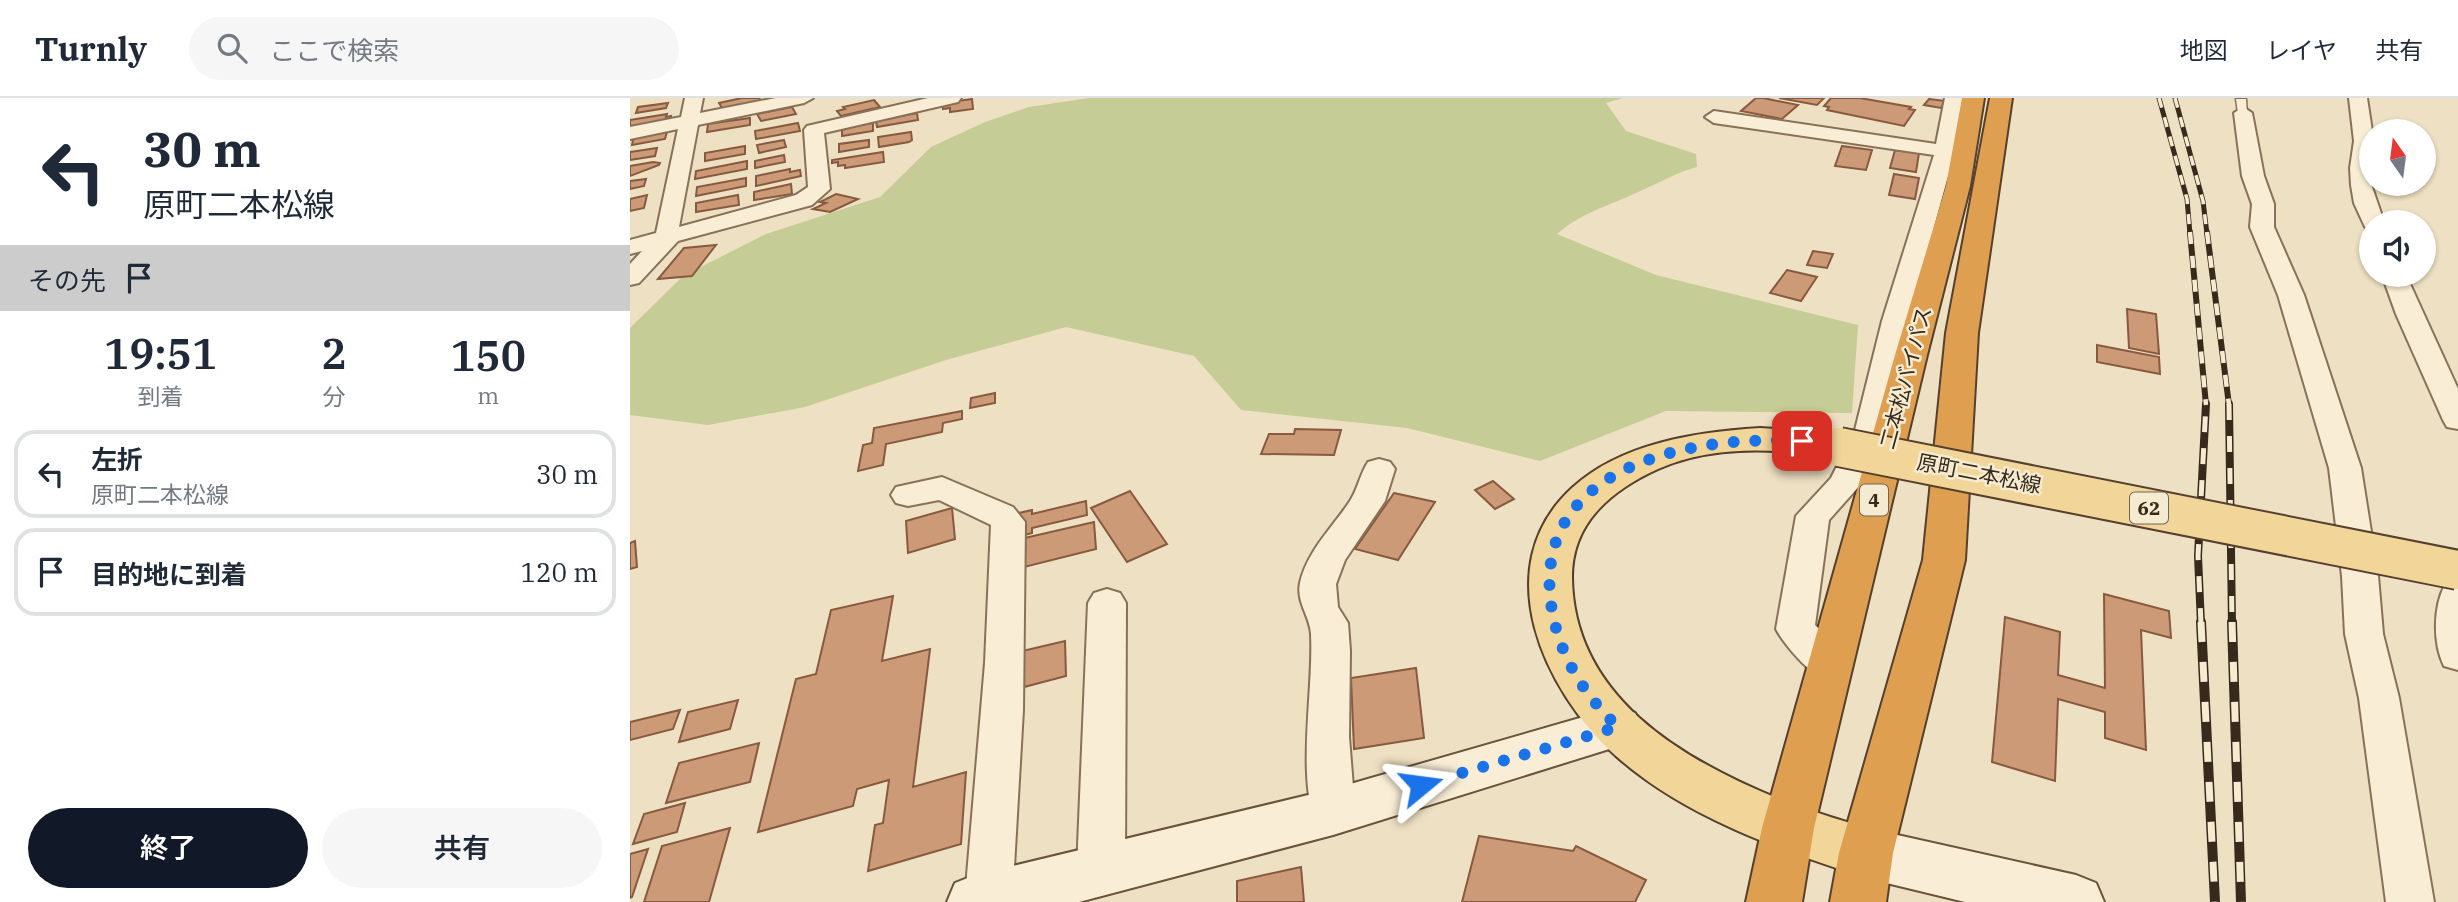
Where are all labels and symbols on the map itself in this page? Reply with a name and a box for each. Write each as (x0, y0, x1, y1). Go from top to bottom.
north arrow (2359, 119, 2436, 196)
street label: 二本松バイパス (1873, 303, 1938, 452)
pin (1772, 411, 1832, 471)
street label: 原町二本松線 (1915, 447, 2044, 499)
road number: 4 (1860, 484, 1888, 516)
road number: 62 (2130, 492, 2168, 524)
position arrow (1384, 748, 1458, 822)

